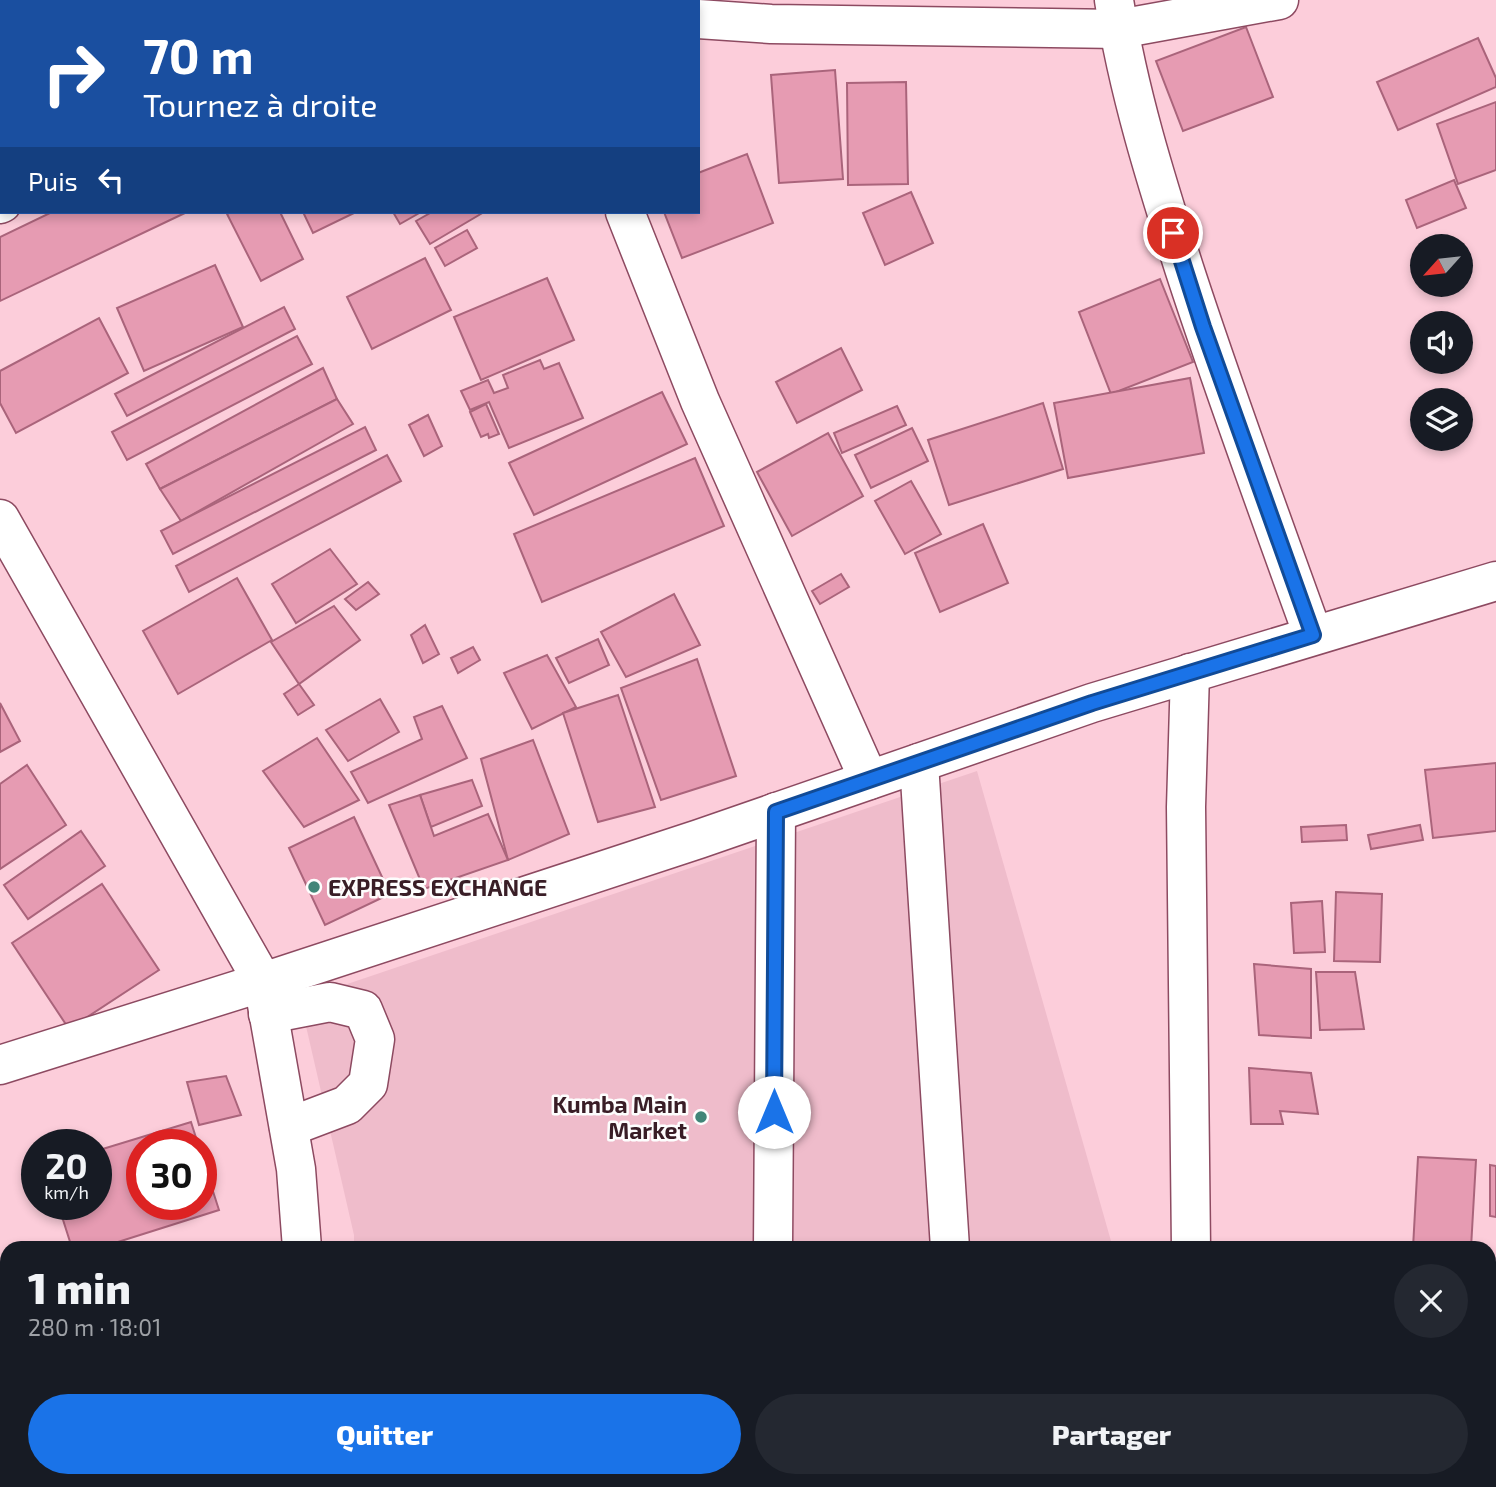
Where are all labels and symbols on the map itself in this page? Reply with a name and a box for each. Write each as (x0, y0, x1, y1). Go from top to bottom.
pin (1143, 203, 1203, 263)
north arrow (1410, 234, 1474, 298)
place label: EXPRESS EXCHANGE (328, 873, 547, 901)
marker: EXPRESS EXCHANGE (306, 879, 322, 895)
position arrow (737, 1075, 811, 1149)
place label: Kumba Main Market (553, 1090, 687, 1144)
marker: Kumba Main Market (693, 1109, 709, 1125)
speed limit sign: 30 (126, 1129, 217, 1220)

